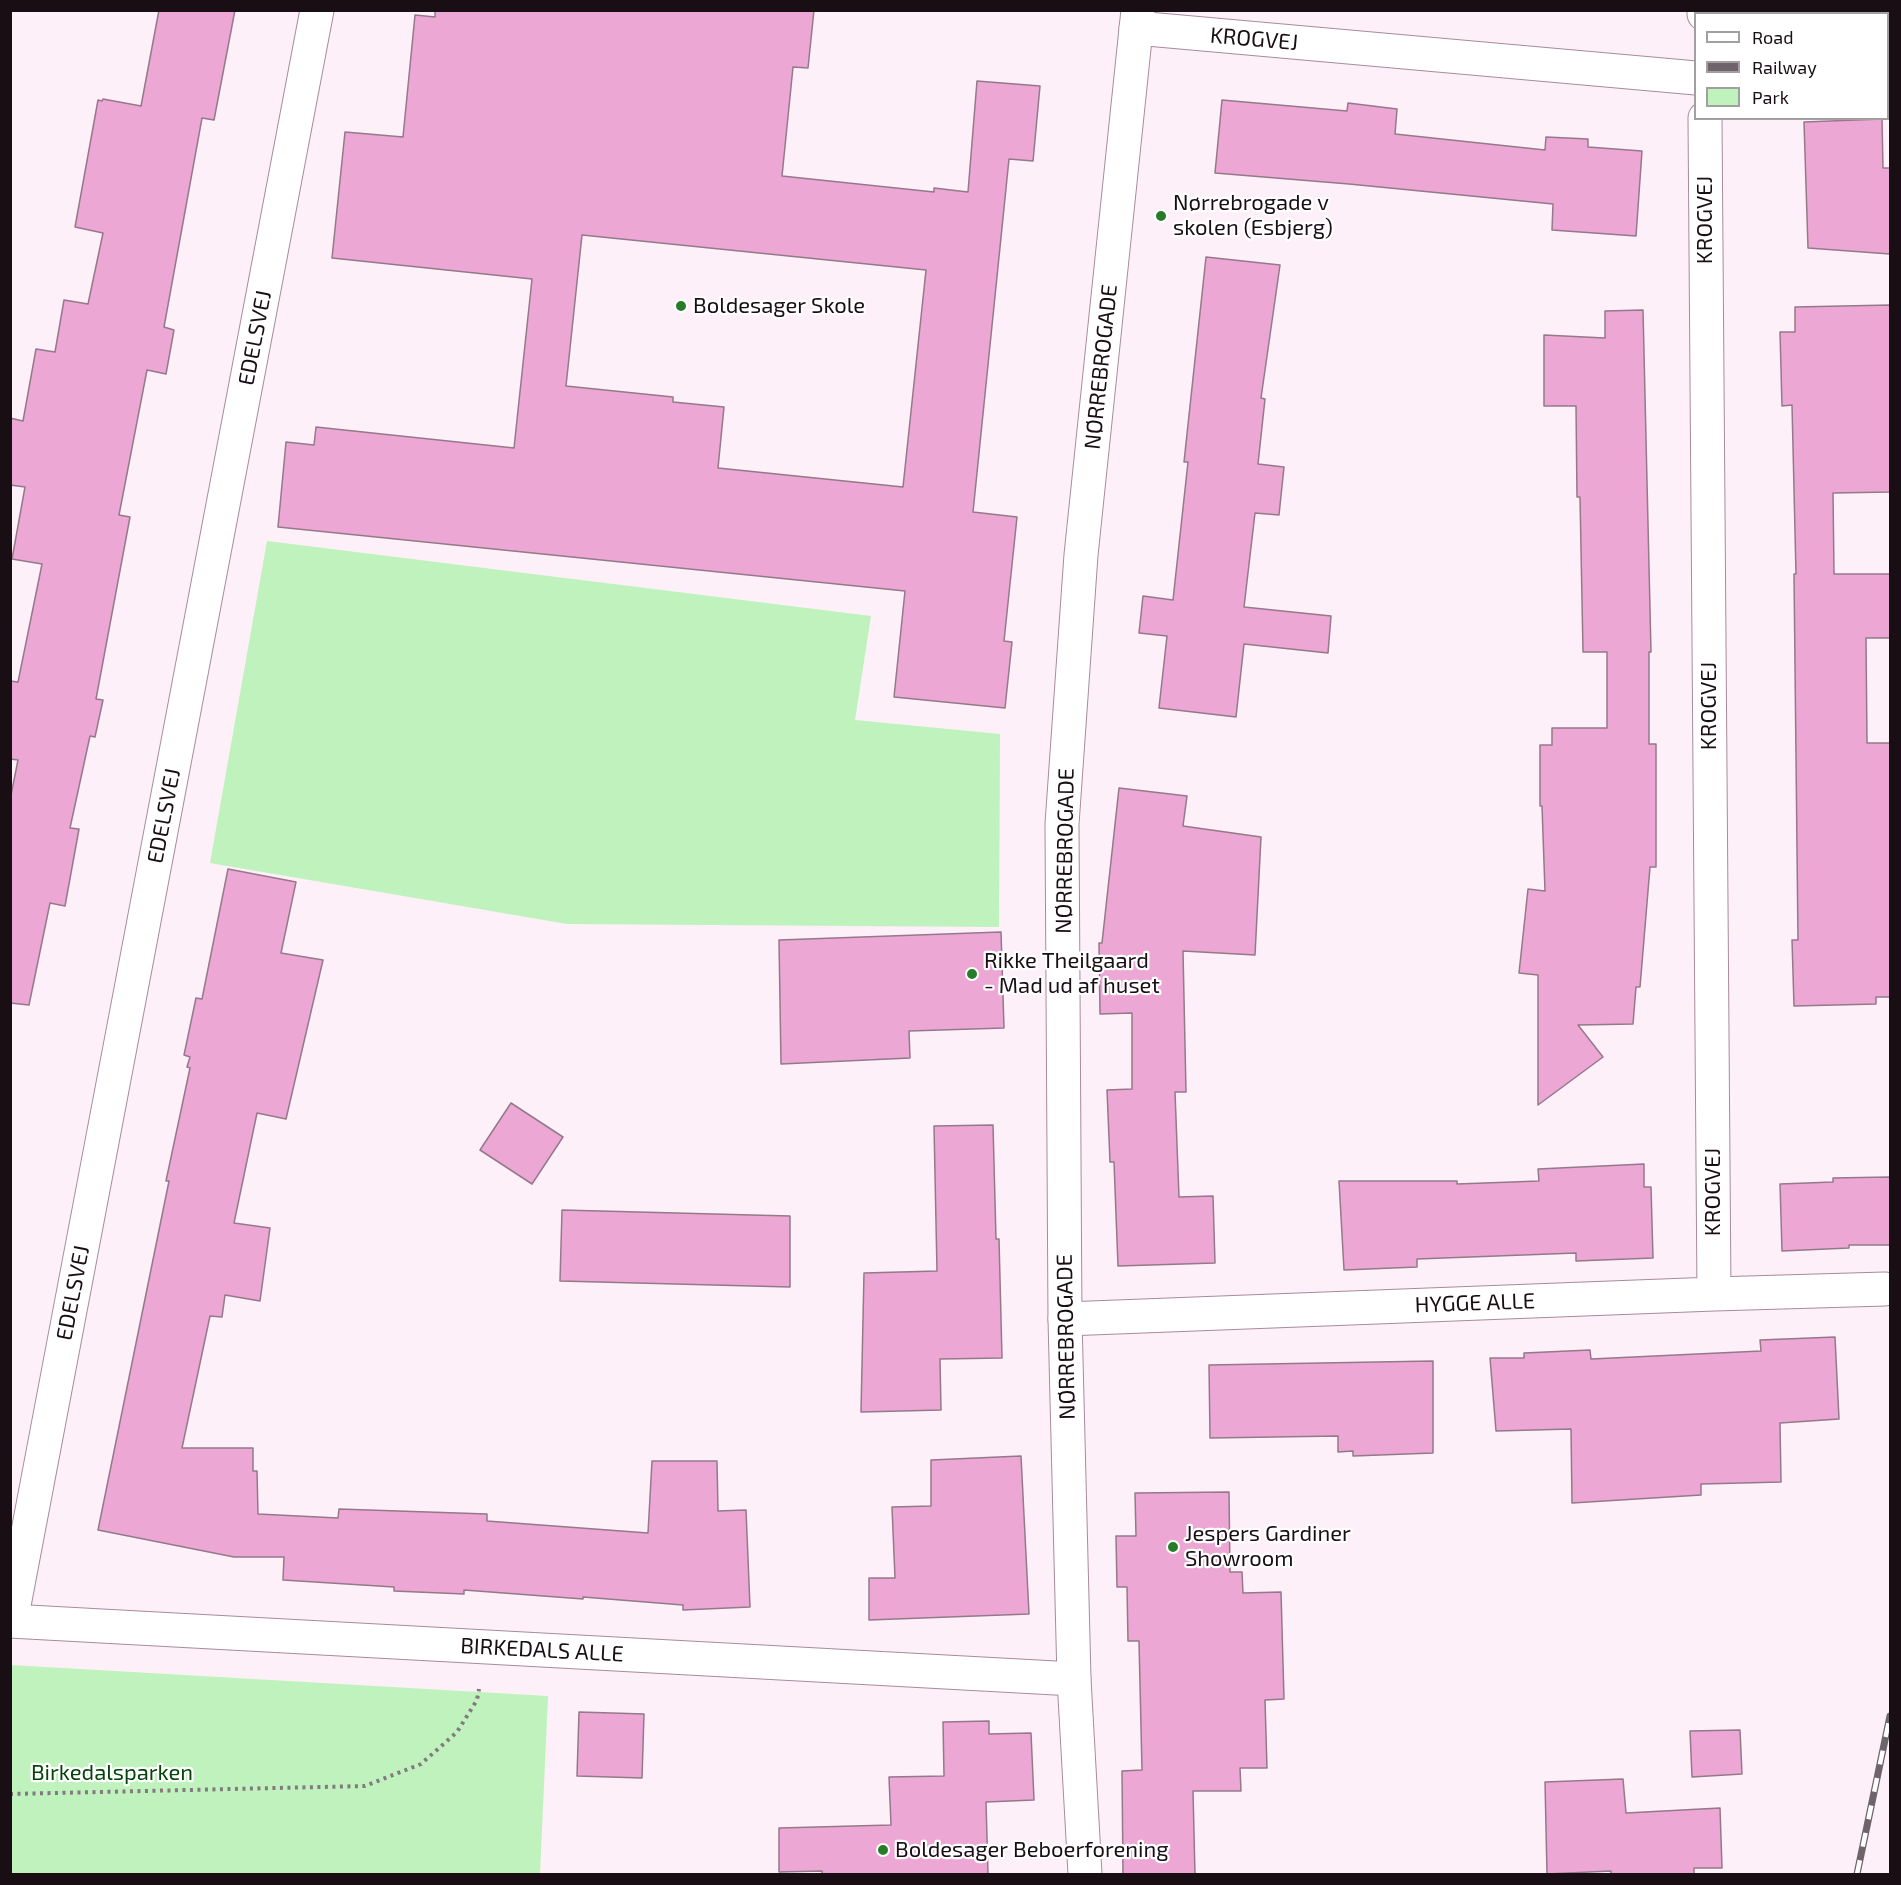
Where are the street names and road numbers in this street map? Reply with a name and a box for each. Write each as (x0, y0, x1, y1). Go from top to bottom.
street label: KROGVEJ (1209, 22, 1299, 56)
street label: KROGVEJ (1692, 176, 1718, 264)
street label: NØRREBROGADE (1079, 283, 1123, 451)
street label: EDELSVEJ (233, 288, 277, 388)
street label: KROGVEJ (1696, 662, 1722, 750)
street label: EDELSVEJ (142, 766, 186, 866)
street label: NØRREBROGADE (1050, 768, 1080, 934)
street label: KROGVEJ (1700, 1148, 1726, 1236)
street label: EDELSVEJ (51, 1243, 95, 1343)
street label: NØRREBROGADE (1051, 1254, 1081, 1420)
street label: HYGGE ALLE (1414, 1288, 1536, 1318)
street label: BIRKEDALS ALLE (460, 1633, 624, 1667)

